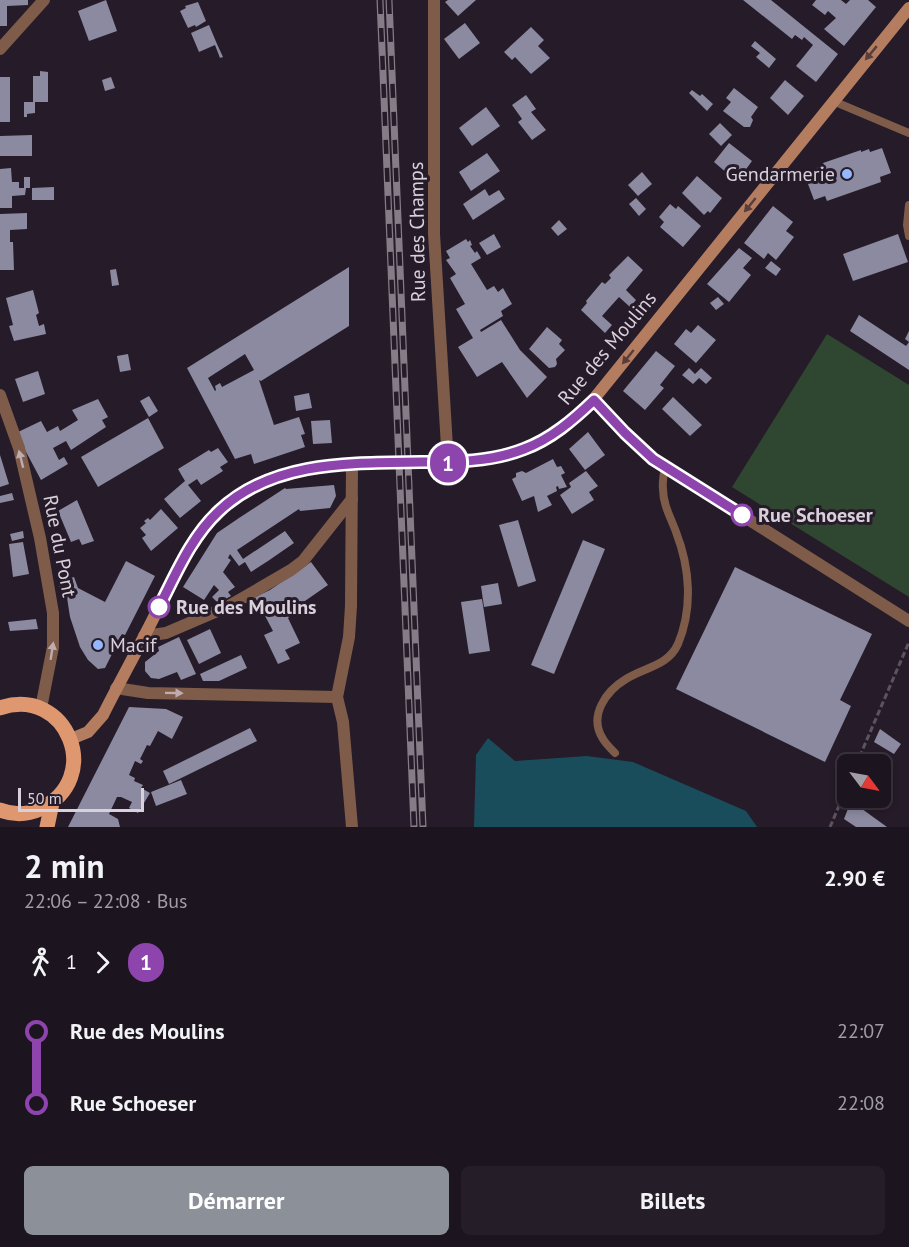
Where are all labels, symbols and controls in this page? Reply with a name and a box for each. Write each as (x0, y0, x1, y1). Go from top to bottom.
one-way arrow (865, 45, 878, 61)
place label: Gendarmerie (725, 161, 835, 187)
street label: Rue des Champs (403, 162, 431, 302)
marker: Gendarmerie (840, 167, 854, 181)
one-way arrow (743, 197, 756, 213)
street label: Rue des Moulins (552, 286, 662, 410)
one-way arrow (621, 349, 634, 365)
line badge: 1 (428, 444, 468, 482)
one-way arrow (16, 450, 26, 469)
text: 1 (442, 450, 454, 477)
street label: Rue du Pont (37, 493, 83, 600)
place label: Rue Schoeser (758, 502, 873, 528)
marker: Rue Schoeser (731, 504, 753, 526)
place label: Rue des Moulins (176, 594, 317, 620)
marker: Rue des Moulins (148, 596, 170, 618)
place label: Macif (110, 632, 158, 658)
marker: Macif (91, 638, 105, 652)
one-way arrow (48, 641, 57, 660)
one-way arrow (165, 688, 184, 698)
north arrow (837, 754, 891, 808)
map controls (837, 754, 891, 808)
scale bar (18, 785, 144, 812)
text: 50 m (27, 788, 62, 808)
text: 2 min (24, 844, 105, 887)
text: 2.90 € (824, 864, 885, 892)
text: 22:06 – 22:08 · Bus (24, 888, 188, 914)
icon: walk (24, 946, 57, 979)
icon: forward (86, 946, 119, 979)
text: 1 (66, 949, 77, 975)
text: 1 (140, 949, 152, 976)
text: Rue des Moulins (70, 1017, 225, 1045)
text: 22:07 (837, 1018, 885, 1044)
text: Rue Schoeser (70, 1089, 196, 1117)
text: 22:08 (837, 1090, 885, 1116)
button: Démarrer (24, 1166, 449, 1235)
button: Billets (461, 1166, 885, 1235)

